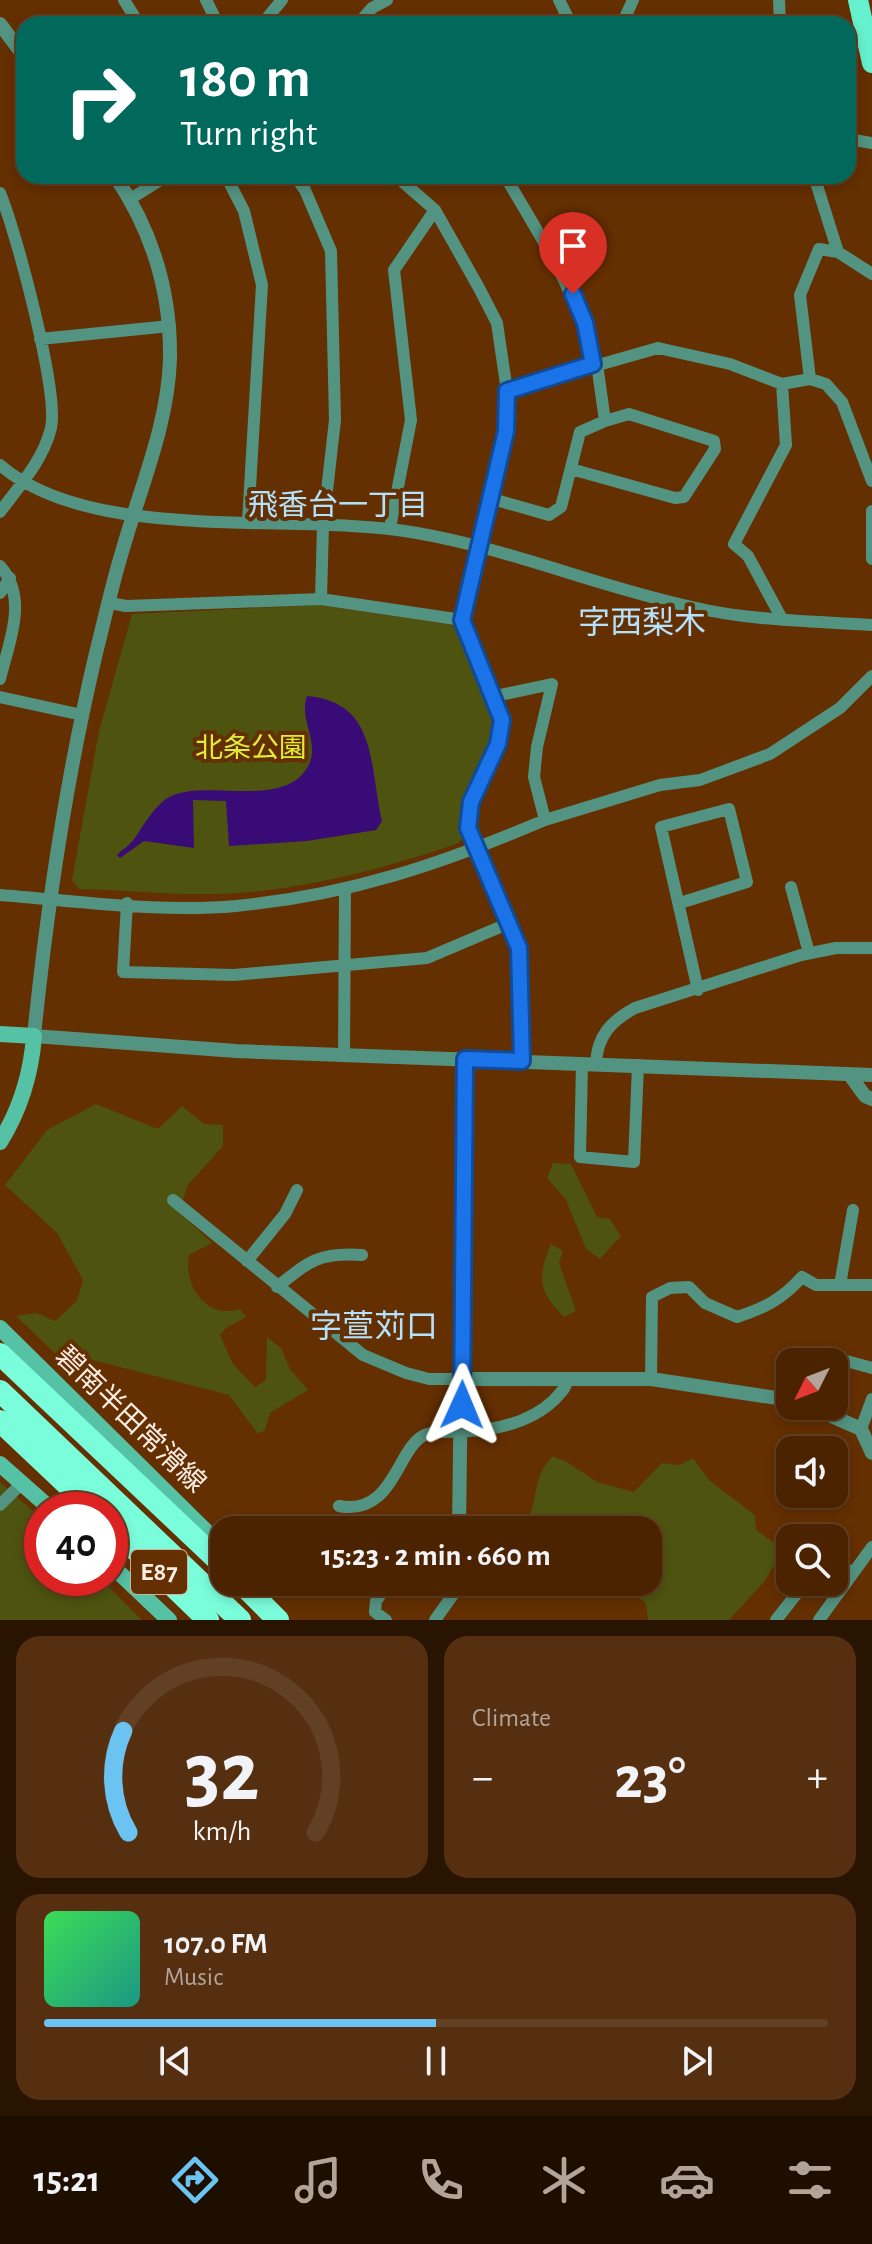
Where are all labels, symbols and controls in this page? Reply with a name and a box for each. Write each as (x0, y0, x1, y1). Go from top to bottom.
icon: right (48, 48, 152, 152)
text: 180 m (180, 51, 311, 107)
text: Turn right (180, 116, 317, 152)
pin (539, 212, 607, 294)
icon: arrive (551, 224, 595, 268)
district label: 飛香台一丁目 (248, 489, 428, 521)
district label: 字西梨木 (578, 605, 706, 639)
park label: 北条公園 (195, 733, 307, 763)
district label: 字萱苅口 (310, 1309, 438, 1343)
street label: 碧南半田常滑線 (50, 1340, 212, 1498)
north arrow (776, 1348, 848, 1420)
map controls (776, 1348, 848, 1596)
position arrow (420, 1363, 504, 1447)
button: sound (776, 1436, 848, 1508)
speed limit sign: 40 (24, 1492, 128, 1596)
button: search (776, 1524, 848, 1596)
text: 15:23 · 2 min · 660 m (321, 1541, 551, 1571)
road number: E87 (131, 1550, 187, 1594)
text: Climate (472, 1705, 551, 1731)
text: 32 (184, 1732, 260, 1816)
text: 23° (614, 1749, 686, 1809)
text: − (472, 1756, 493, 1800)
text: + (807, 1756, 828, 1800)
text: km/h (193, 1817, 251, 1846)
text: 107.0 FM (164, 1929, 268, 1959)
text: Music (164, 1964, 223, 1990)
icon: previous (153, 2039, 197, 2083)
icon: pause (414, 2039, 458, 2083)
icon: next (675, 2039, 719, 2083)
icon: directions (167, 2152, 223, 2208)
icon: music (290, 2152, 346, 2208)
icon: phone (413, 2152, 469, 2208)
icon: climate (536, 2152, 592, 2208)
icon: car (659, 2152, 715, 2208)
icon: filters (782, 2152, 838, 2208)
text: 15:21 (34, 2162, 100, 2198)

